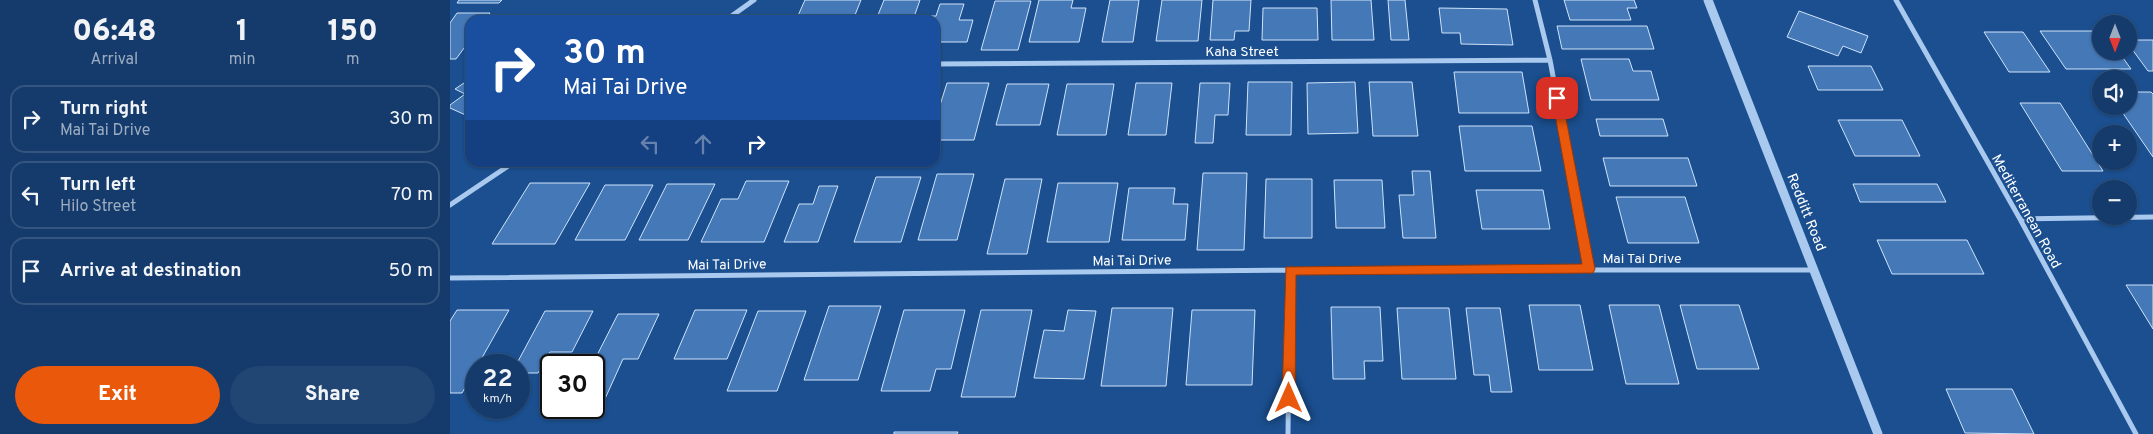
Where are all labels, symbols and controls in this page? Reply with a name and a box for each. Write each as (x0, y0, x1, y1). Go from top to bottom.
text: 06:48 (72, 14, 157, 51)
text: 1 (236, 14, 248, 51)
text: 150 (328, 14, 378, 51)
north arrow (2092, 15, 2138, 60)
map controls (2092, 15, 2137, 225)
text: 30 m (563, 32, 646, 76)
icon: right (480, 35, 545, 100)
street label: Kaha Street (1205, 44, 1279, 61)
text: Arrival (91, 50, 138, 70)
text: min (229, 50, 255, 70)
text: m (346, 50, 359, 70)
button: sound (2092, 70, 2137, 115)
text: Mai Tai Drive (563, 75, 687, 102)
pin (1536, 77, 1578, 119)
icon: arrive (1543, 84, 1571, 112)
text: Turn right (60, 97, 148, 121)
icon: right (17, 105, 45, 133)
text: 30 m (389, 107, 433, 131)
text: Mai Tai Drive (60, 121, 150, 141)
button: + (2092, 125, 2137, 170)
icon: left (636, 130, 664, 158)
icon: ahead (689, 130, 717, 158)
icon: right (742, 130, 770, 158)
street label: Mediterranean Road (1987, 152, 2064, 272)
street label: Redditt Road (1782, 171, 1829, 254)
text: Turn left (60, 173, 136, 197)
button: − (2092, 180, 2137, 225)
icon: left (17, 181, 45, 209)
text: 70 m (391, 183, 433, 207)
text: Hilo Street (60, 197, 136, 217)
street label: Mai Tai Drive (1602, 251, 1682, 268)
street label: Mai Tai Drive (1092, 252, 1172, 271)
street label: Mai Tai Drive (687, 256, 767, 275)
icon: arrive (17, 257, 45, 285)
text: Arrive at destination (60, 259, 241, 283)
text: 50 m (388, 259, 433, 283)
speed limit sign: 30 (540, 354, 605, 419)
text: 22 (482, 364, 513, 396)
button: Exit (15, 366, 220, 424)
button: Share (230, 366, 435, 424)
position arrow (1262, 371, 1314, 423)
text: km/h (483, 391, 512, 407)

